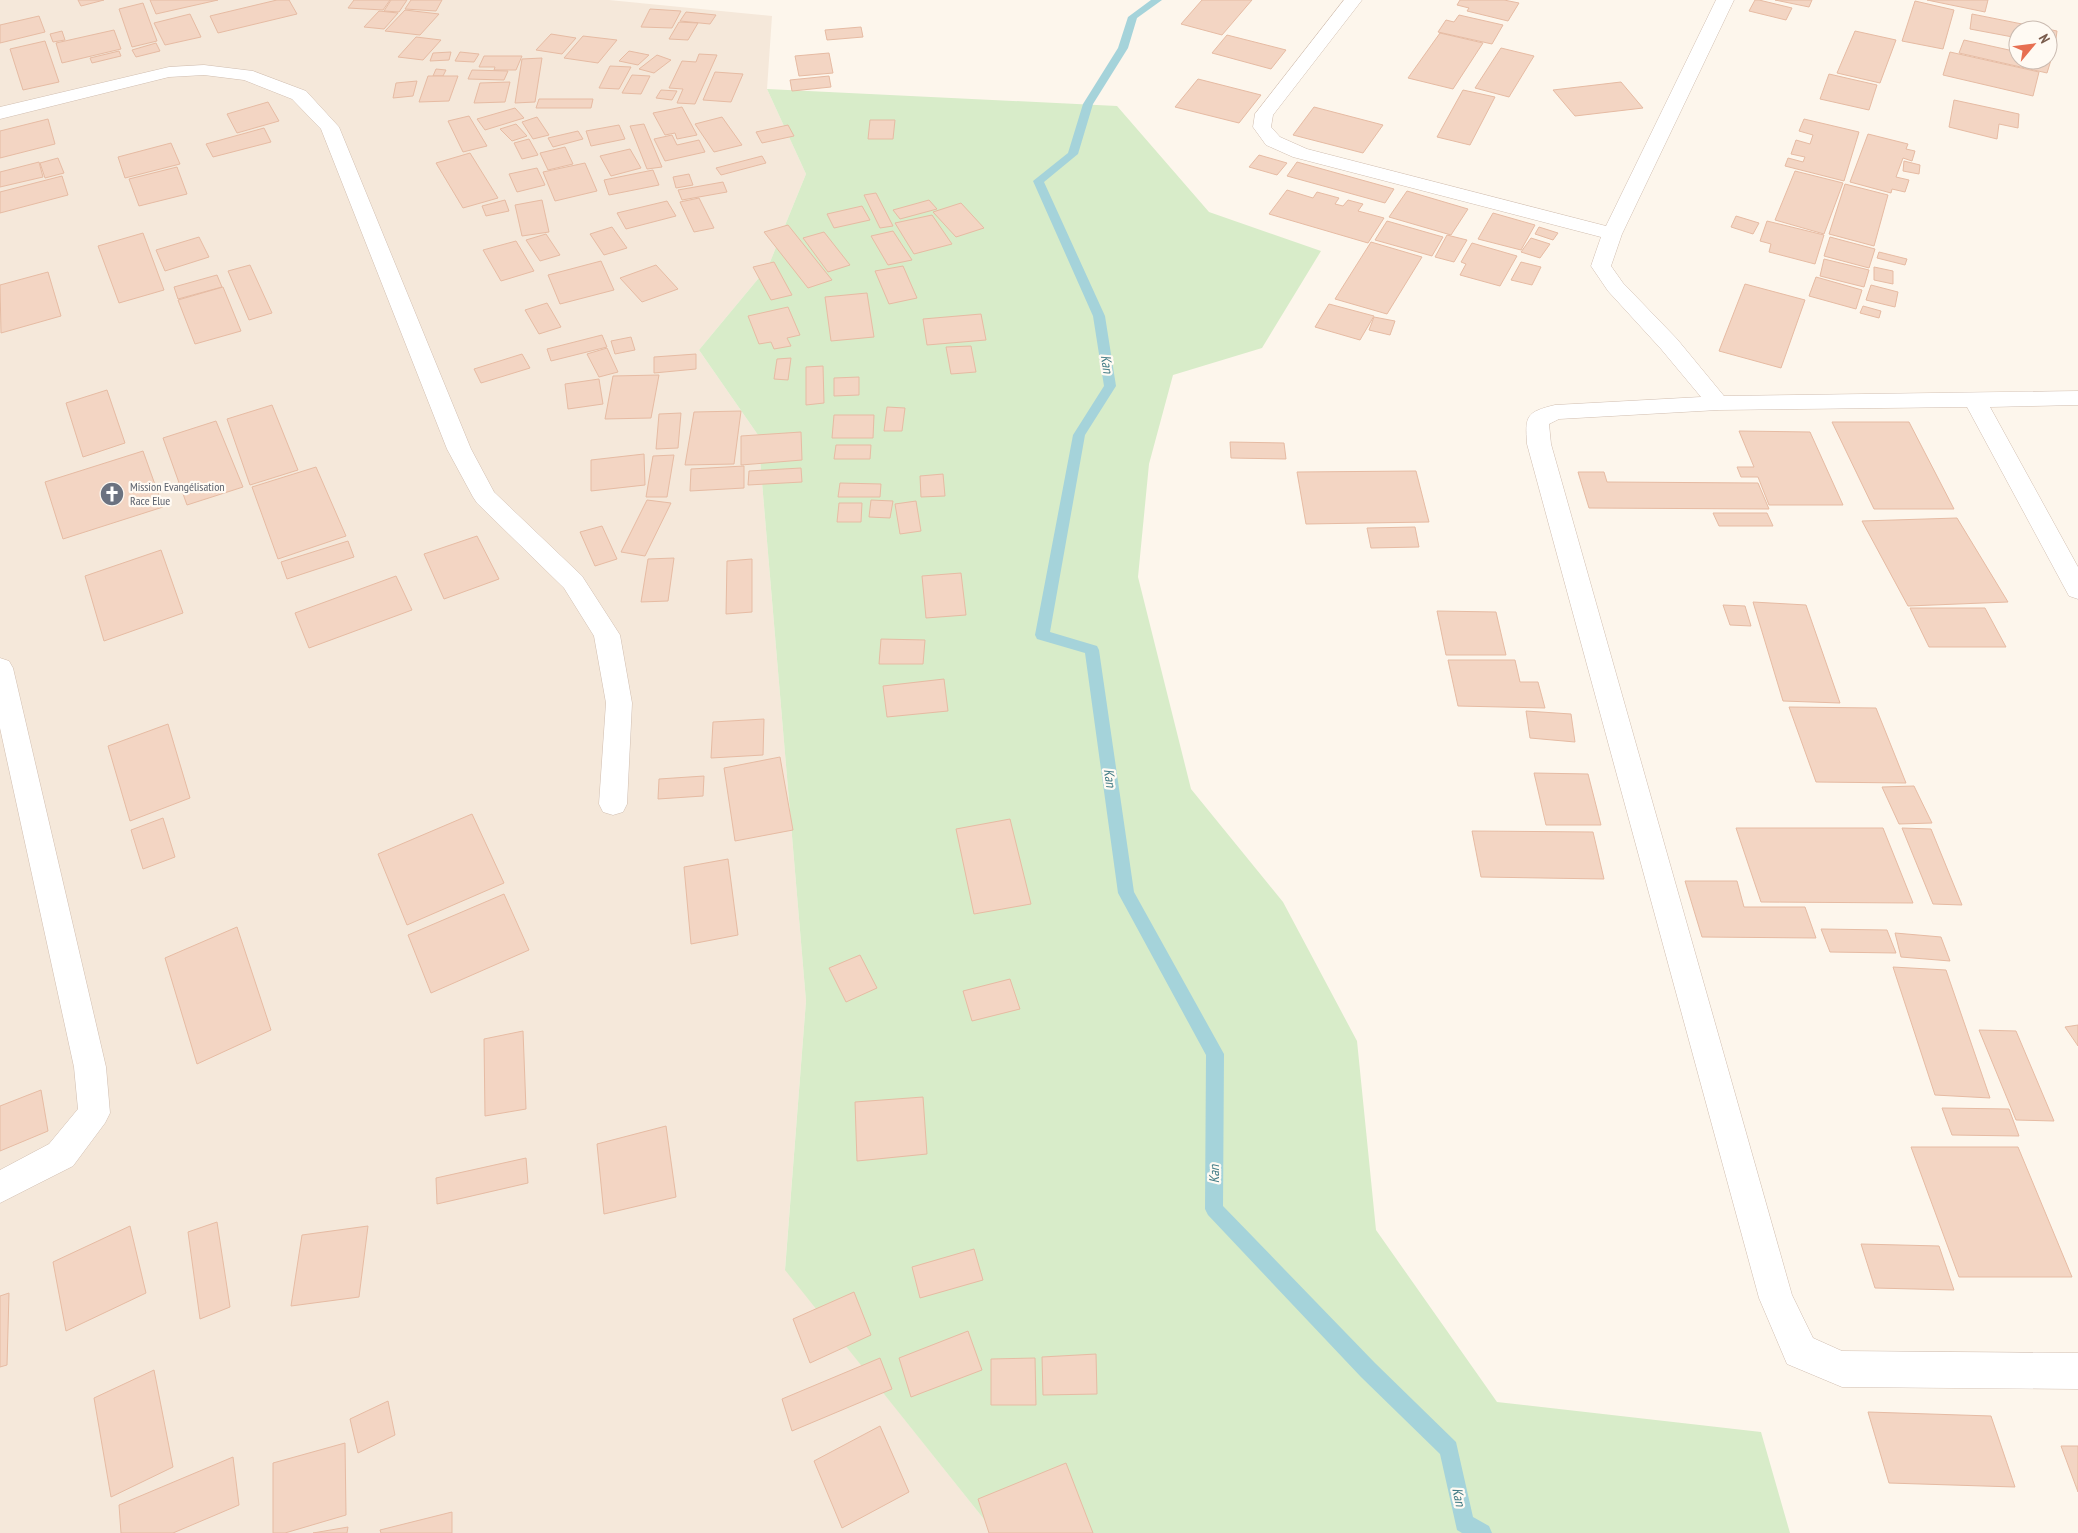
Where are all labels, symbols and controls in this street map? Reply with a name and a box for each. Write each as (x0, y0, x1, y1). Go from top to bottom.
north arrow (2008, 20, 2058, 70)
text: N (2035, 31, 2054, 46)
water label: Kan (1097, 354, 1117, 375)
place label: Mission Evangélisation Race Elue (130, 479, 225, 508)
church icon: Mission Evangélisation Race Elue (99, 481, 125, 507)
water label: Kan (1100, 768, 1120, 789)
water label: Kan (1205, 1164, 1223, 1183)
water label: Kan (1448, 1486, 1470, 1509)

